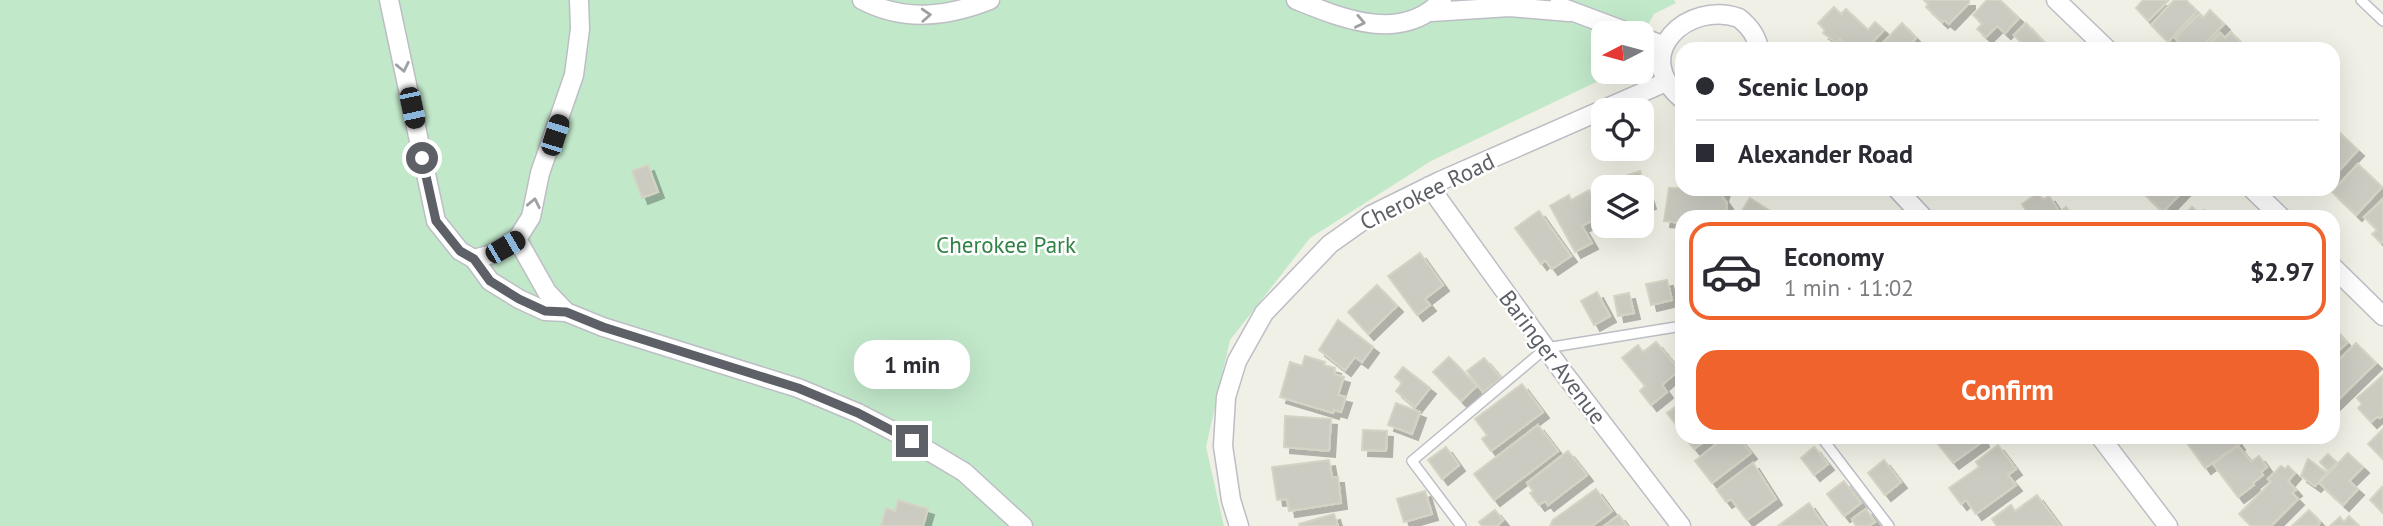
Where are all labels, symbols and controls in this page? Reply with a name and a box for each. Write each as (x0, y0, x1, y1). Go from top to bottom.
one-way arrow (921, 8, 932, 23)
one-way arrow (1354, 14, 1366, 29)
north arrow (1591, 21, 1654, 84)
map controls (1591, 21, 1654, 238)
one-way arrow (395, 61, 409, 73)
text: Scenic Loop (1738, 70, 1869, 103)
car (398, 85, 427, 131)
button: locate (1591, 98, 1654, 161)
car (539, 112, 572, 158)
text: Alexander Road (1738, 137, 1913, 170)
route start (406, 142, 438, 174)
street label: Cherokee Road (1355, 146, 1499, 236)
button: layers (1591, 175, 1654, 238)
one-way arrow (525, 197, 540, 209)
car (482, 227, 529, 267)
park label: Cherokee Park (936, 230, 1076, 259)
icon: car (1700, 240, 1763, 303)
text: Economy (1784, 240, 1884, 273)
text: $2.97 (2250, 255, 2315, 288)
text: 1 min · 11:02 (1784, 273, 1914, 302)
street label: Baringer Avenue (1493, 284, 1613, 430)
callout: 1 min (854, 340, 970, 388)
text: 1 min (884, 350, 940, 379)
button: Confirm (1696, 350, 2319, 430)
route end (896, 425, 928, 457)

